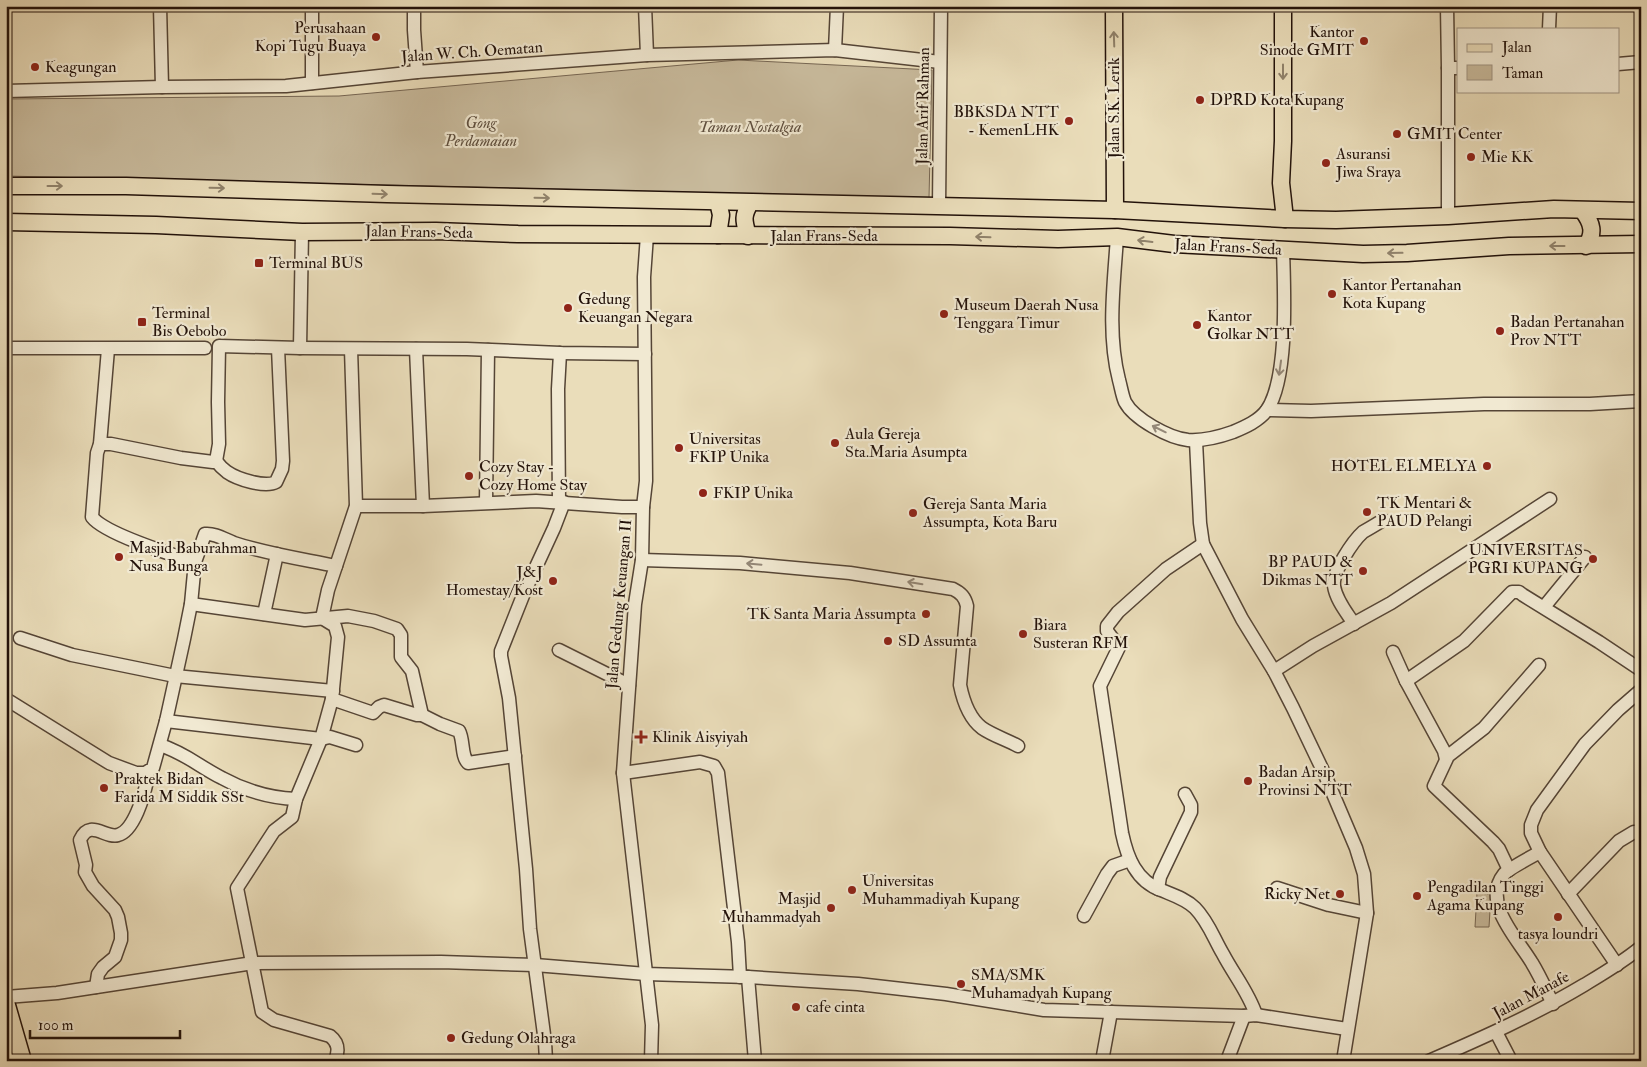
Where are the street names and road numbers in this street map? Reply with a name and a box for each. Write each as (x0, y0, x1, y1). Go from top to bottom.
street label: Jalan W. Ch. Oematan (400, 37, 544, 68)
street label: Jalan Arif Rahman (912, 47, 935, 166)
street label: Jalan S.K. Lerik (1104, 57, 1125, 160)
street label: Jalan Frans-Seda (364, 221, 473, 244)
street label: Jalan Frans-Seda (769, 226, 878, 247)
street label: Jalan Frans-Seda (1173, 234, 1283, 261)
street label: Jalan Gedung Keuangan II (602, 518, 637, 691)
street label: Jalan Manafe (1489, 966, 1573, 1025)

